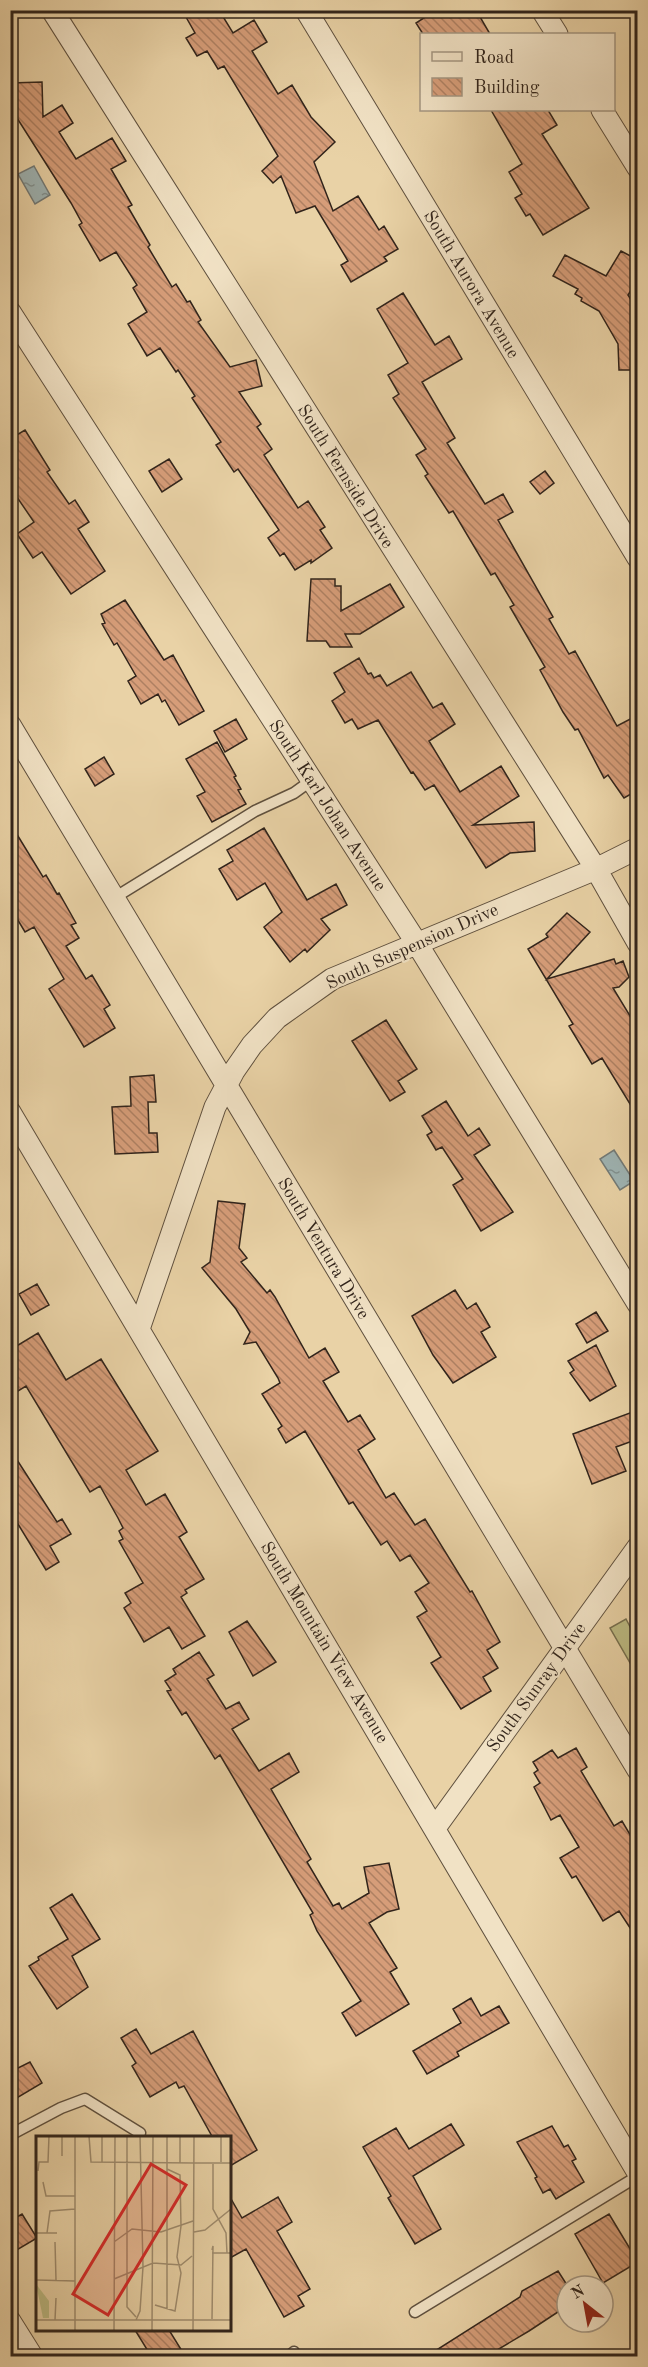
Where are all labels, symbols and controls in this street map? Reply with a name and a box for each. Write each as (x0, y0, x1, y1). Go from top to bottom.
legend (420, 33, 615, 111)
text: Road (474, 49, 514, 67)
text: Building (474, 79, 540, 97)
street label: South Aurora Avenue (420, 207, 522, 362)
street label: South Fernside Drive (294, 401, 397, 552)
street label: South Karl Johan Avenue (265, 717, 389, 894)
street label: South Suspension Drive (324, 901, 501, 993)
street label: South Ventura Drive (274, 1175, 372, 1322)
street label: South Mountain View Avenue (257, 1539, 391, 1746)
street label: South Sunray Drive (484, 1620, 590, 1756)
inset map (36, 2136, 231, 2331)
north arrow (555, 2274, 615, 2334)
text: N (569, 2282, 588, 2303)

